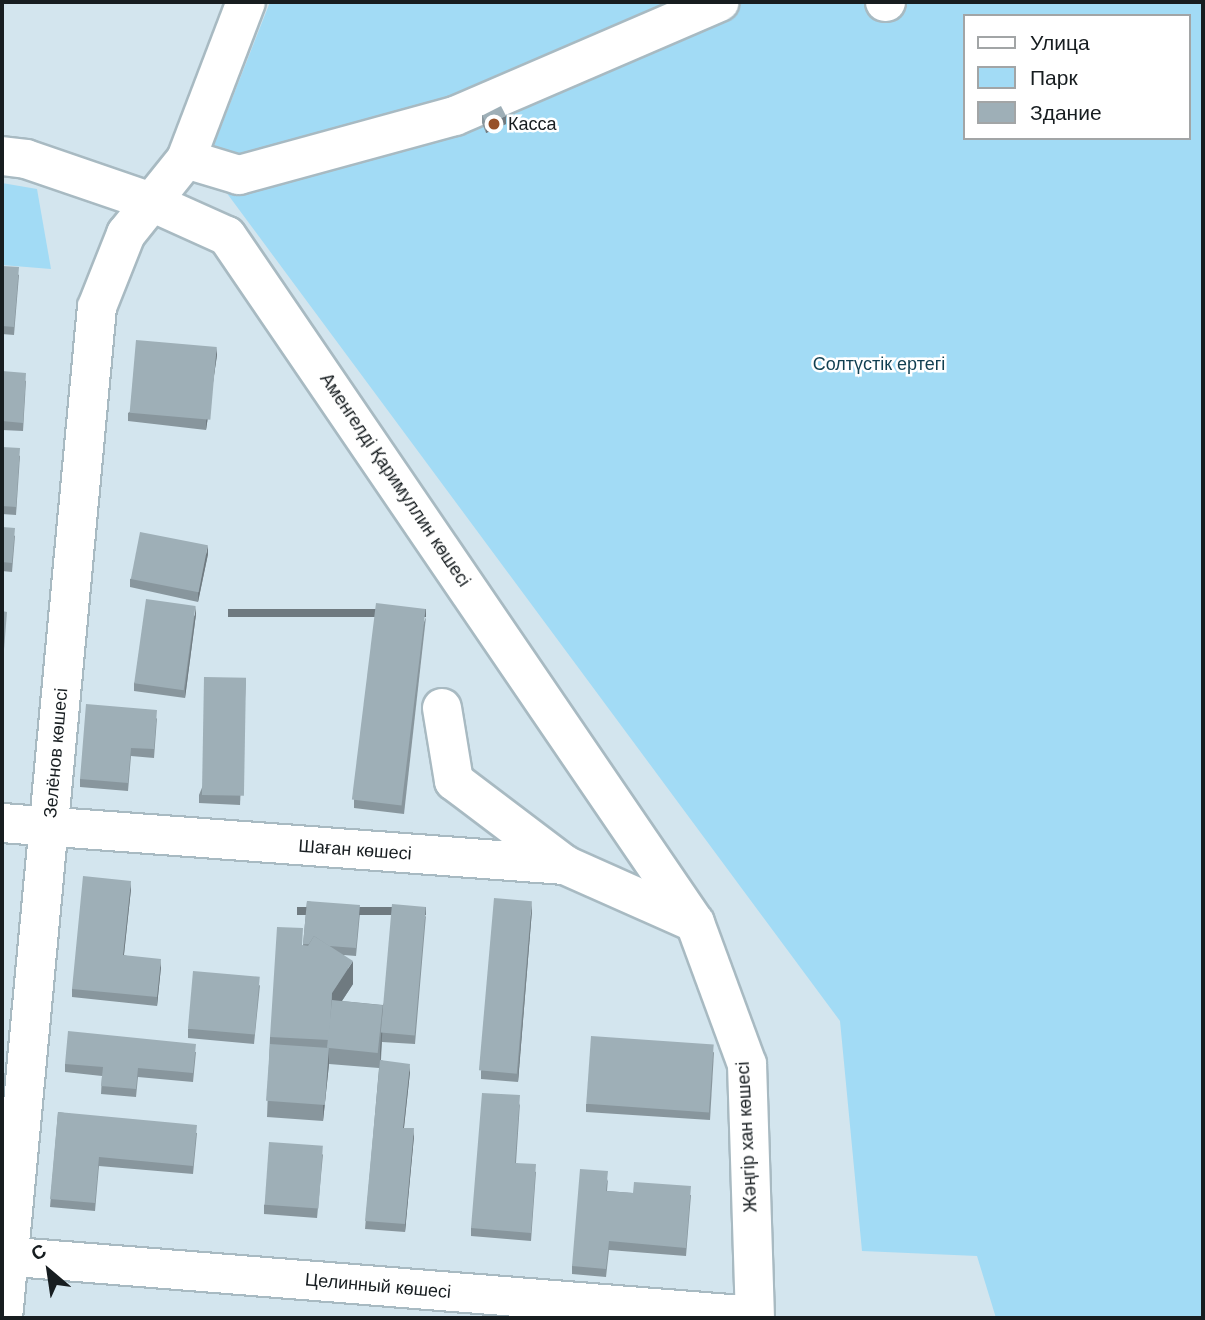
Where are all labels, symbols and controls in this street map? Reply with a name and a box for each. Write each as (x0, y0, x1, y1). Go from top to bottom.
legend (964, 14, 1191, 140)
text: Улица (1030, 31, 1090, 54)
text: Парк (1030, 66, 1078, 89)
text: Здание (1030, 101, 1102, 124)
place label: Касса (508, 113, 557, 135)
marker: Касса (486, 116, 502, 132)
park label: Солтүстік ертегі (813, 353, 945, 375)
street label: Аменгелді Қаримуллин көшесі (315, 369, 475, 591)
street label: Зелёнов көшесі (40, 687, 72, 819)
street label: Шаған көшесі (298, 835, 412, 865)
street label: Жәңгір хан көшесі (732, 1061, 762, 1213)
north arrow (14, 1236, 84, 1306)
text: С (27, 1240, 50, 1265)
street label: Целинный көшесі (304, 1269, 452, 1303)

